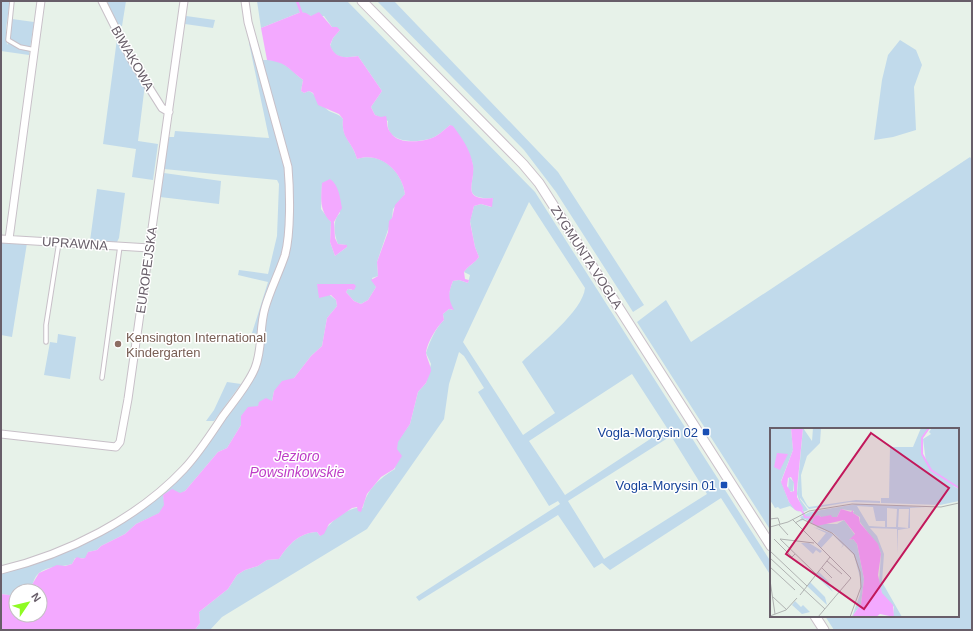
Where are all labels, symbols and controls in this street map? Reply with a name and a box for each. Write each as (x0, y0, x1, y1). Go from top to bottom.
street label: BIWAKOWA (108, 23, 157, 93)
street label: ZYGMUNTA VOGLA (548, 203, 626, 312)
street label: EUROPEJSKA (133, 225, 160, 314)
street label: UPRAWNA (42, 234, 109, 253)
place label: Kensington International Kindergarten (126, 330, 266, 360)
marker: Kensington International Kindergarten (113, 339, 123, 349)
place label: Vogla-Morysin 02 (598, 425, 698, 440)
marker: Vogla-Morysin 02 (701, 427, 711, 437)
inset map (770, 428, 959, 617)
water label: Jezioro Powsinkowskie (250, 448, 345, 480)
place label: Vogla-Morysin 01 (616, 478, 716, 493)
marker: Vogla-Morysin 01 (719, 480, 729, 490)
north arrow (8, 583, 48, 623)
text: N (29, 591, 43, 604)

